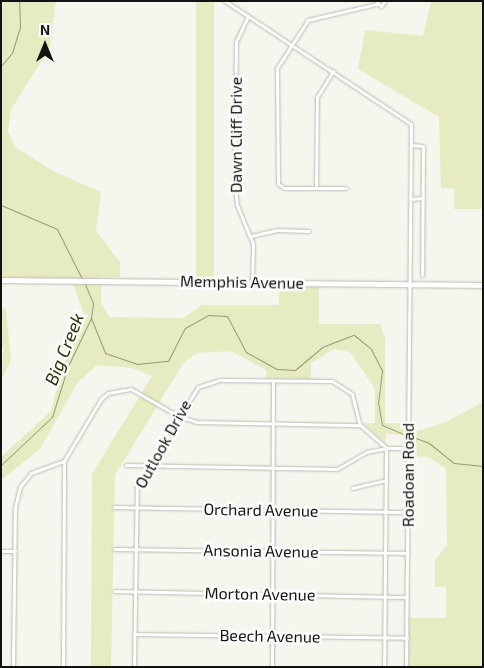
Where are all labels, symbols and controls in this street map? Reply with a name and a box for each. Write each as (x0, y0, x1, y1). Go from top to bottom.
north arrow (20, 20, 70, 70)
text: N (40, 21, 50, 38)
street label: Dawn Cliff Drive (226, 77, 246, 193)
street label: Memphis Avenue (180, 271, 304, 293)
water label: Big Creek (40, 310, 88, 388)
street label: Outlook Drive (131, 396, 195, 492)
street label: Roadoan Road (398, 423, 418, 527)
street label: Orchard Avenue (203, 499, 319, 521)
street label: Ansonia Avenue (203, 540, 319, 562)
street label: Morton Avenue (204, 583, 316, 605)
street label: Beech Avenue (219, 626, 321, 646)

